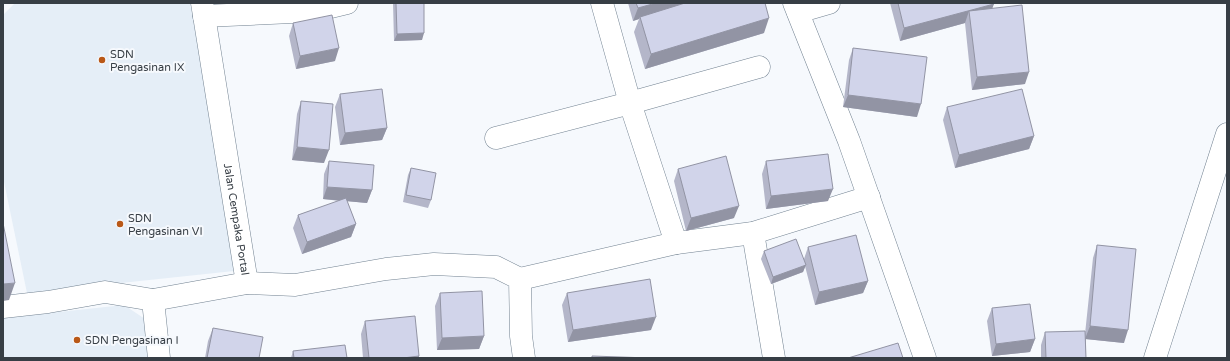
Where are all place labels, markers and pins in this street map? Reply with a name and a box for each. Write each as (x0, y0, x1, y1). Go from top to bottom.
place label: SDN Pengasinan IX (110, 48, 184, 74)
marker: SDN Pengasinan IX (97, 55, 107, 65)
place label: SDN Pengasinan VI (128, 212, 203, 238)
marker: SDN Pengasinan VI (115, 219, 125, 229)
place label: SDN Pengasinan I (85, 334, 179, 347)
marker: SDN Pengasinan I (72, 335, 82, 345)

